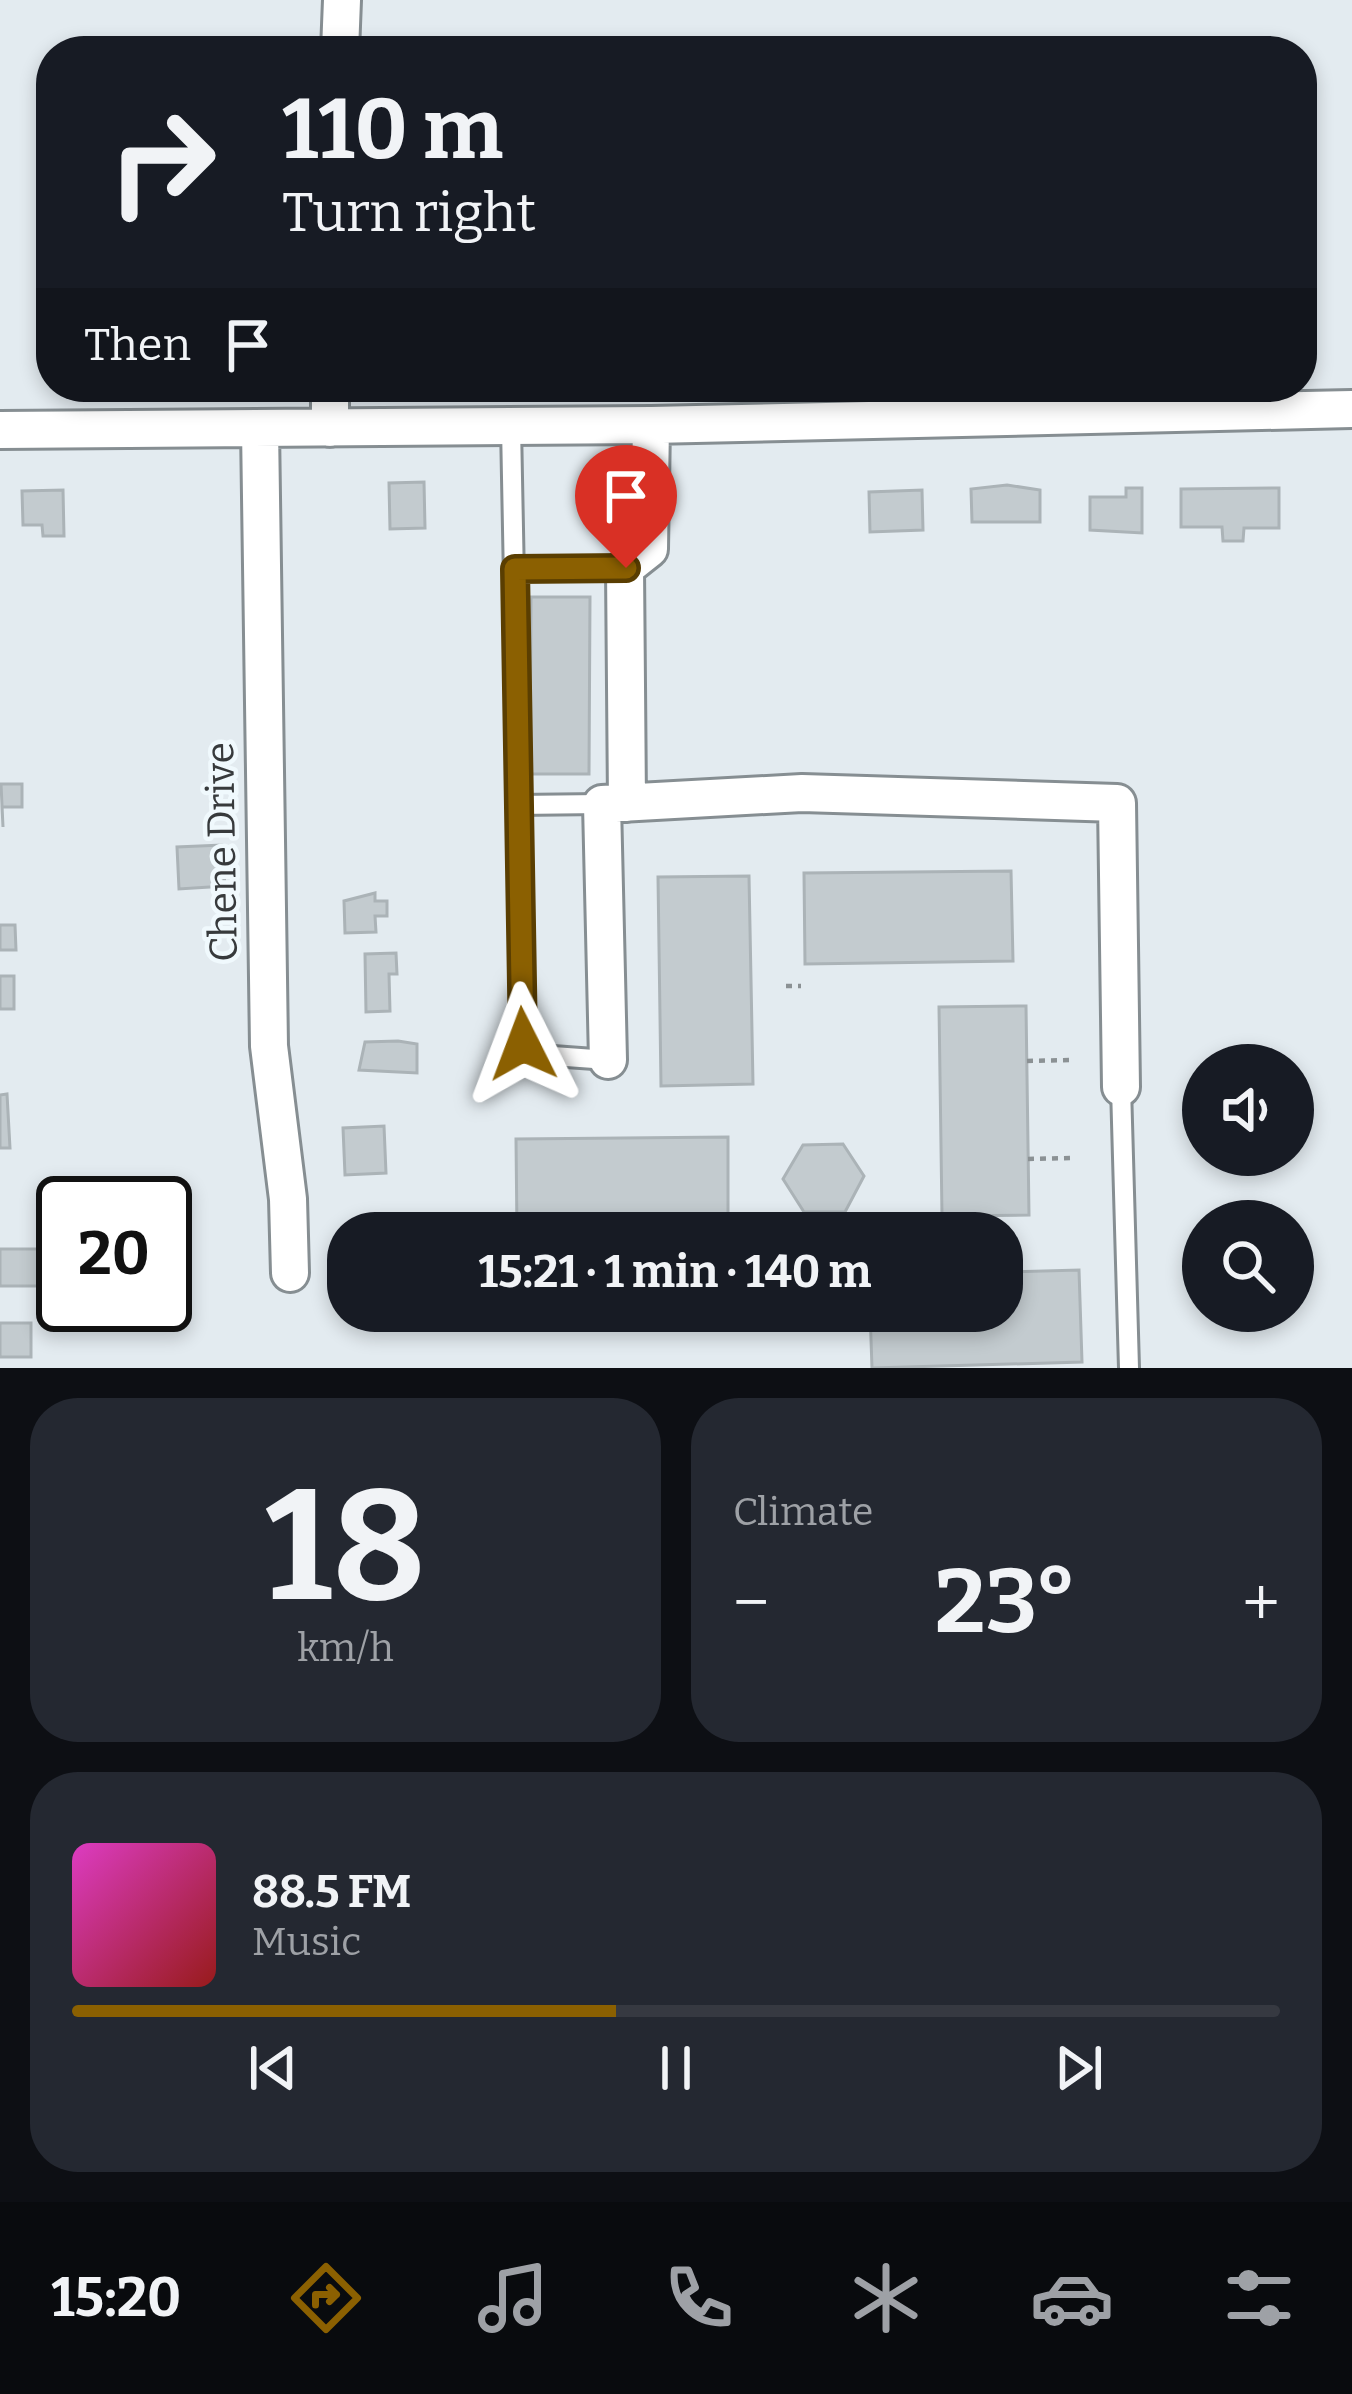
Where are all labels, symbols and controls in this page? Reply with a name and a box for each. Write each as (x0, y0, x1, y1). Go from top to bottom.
text: 110 m (282, 79, 503, 180)
icon: right (84, 84, 240, 240)
text: Turn right (282, 181, 536, 245)
icon: arrive (215, 312, 281, 378)
text: Then (84, 318, 191, 372)
pin (575, 445, 677, 568)
icon: arrive (593, 463, 659, 529)
street label: Chene Drive (197, 742, 247, 962)
position arrow (460, 981, 586, 1107)
map controls (1182, 1044, 1314, 1332)
button: sound (1182, 1044, 1314, 1176)
speed limit sign: 20 (36, 1176, 192, 1332)
button: search (1182, 1200, 1314, 1332)
text: 15:21 · 1 min · 140 m (479, 1245, 871, 1299)
text: 18 (265, 1453, 426, 1640)
text: Climate (733, 1489, 873, 1535)
text: 23° (935, 1548, 1077, 1656)
text: − (733, 1563, 769, 1642)
text: + (1242, 1563, 1280, 1642)
text: km/h (297, 1625, 394, 1671)
text: 88.5 FM (252, 1865, 411, 1919)
text: Music (252, 1919, 361, 1965)
icon: previous (240, 2035, 306, 2101)
icon: pause (643, 2035, 709, 2101)
icon: next (1046, 2035, 1112, 2101)
icon: directions (284, 2256, 368, 2340)
icon: music (471, 2256, 555, 2340)
icon: phone (657, 2256, 741, 2340)
icon: climate (844, 2256, 928, 2340)
icon: car (1030, 2256, 1114, 2340)
icon: filters (1217, 2256, 1301, 2340)
text: 15:20 (51, 2266, 181, 2330)

